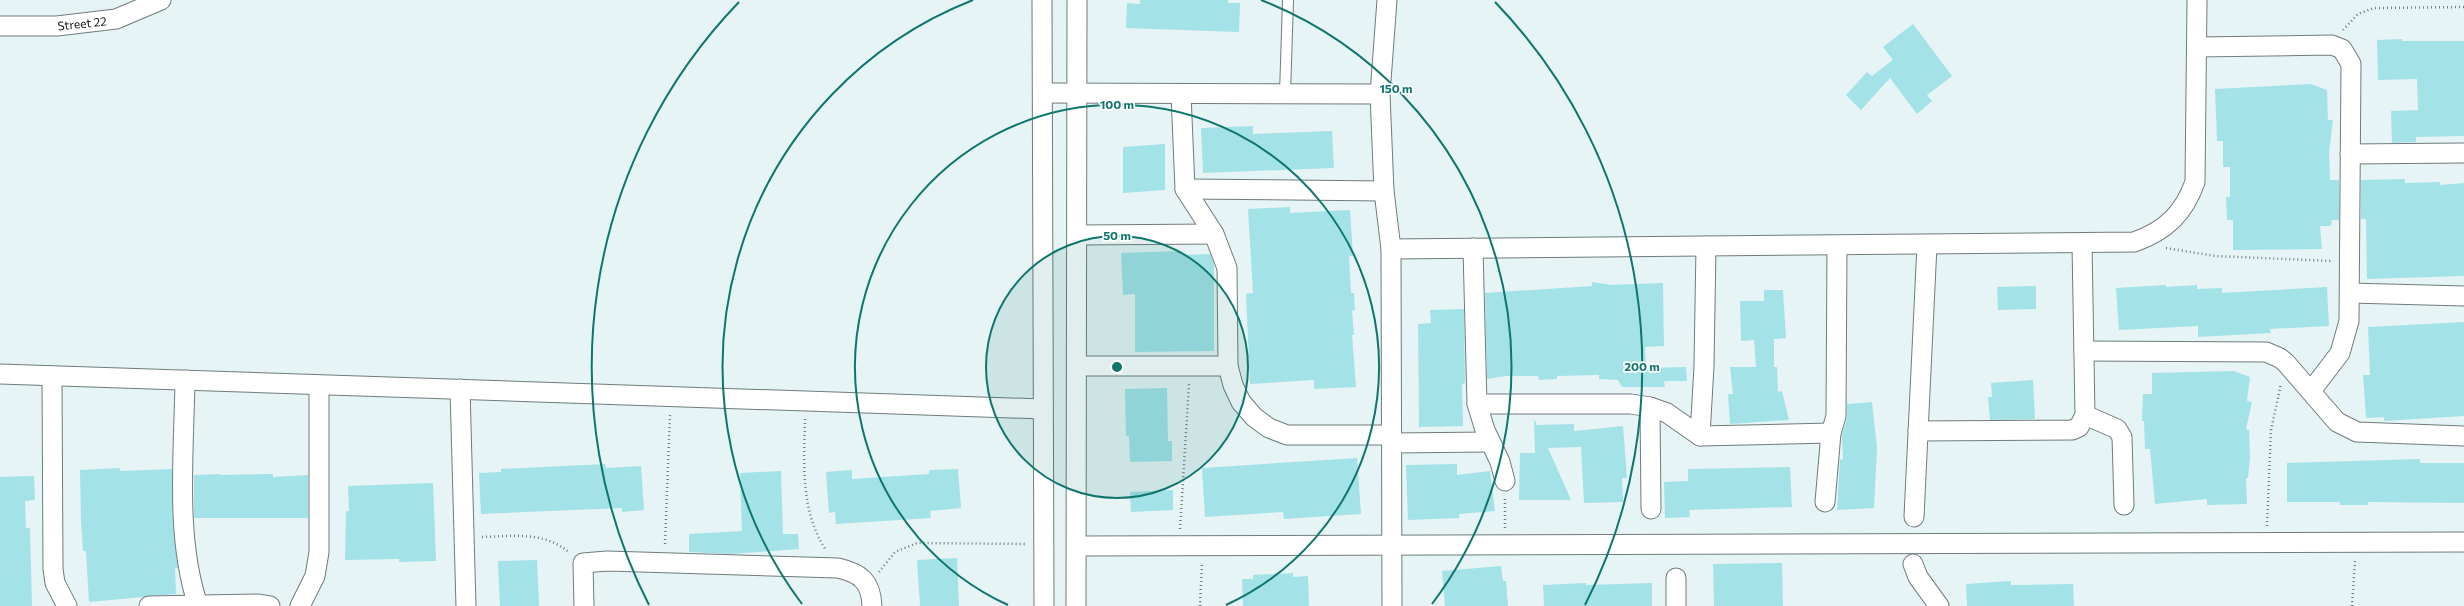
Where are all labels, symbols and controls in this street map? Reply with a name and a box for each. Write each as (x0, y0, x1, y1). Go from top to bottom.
street label: Street 22 (57, 13, 108, 33)
text: 150 m (1379, 81, 1413, 95)
text: 100 m (1100, 97, 1134, 111)
text: 50 m (1103, 228, 1131, 242)
text: 200 m (1624, 359, 1660, 373)
centre of rings (1110, 360, 1124, 374)

